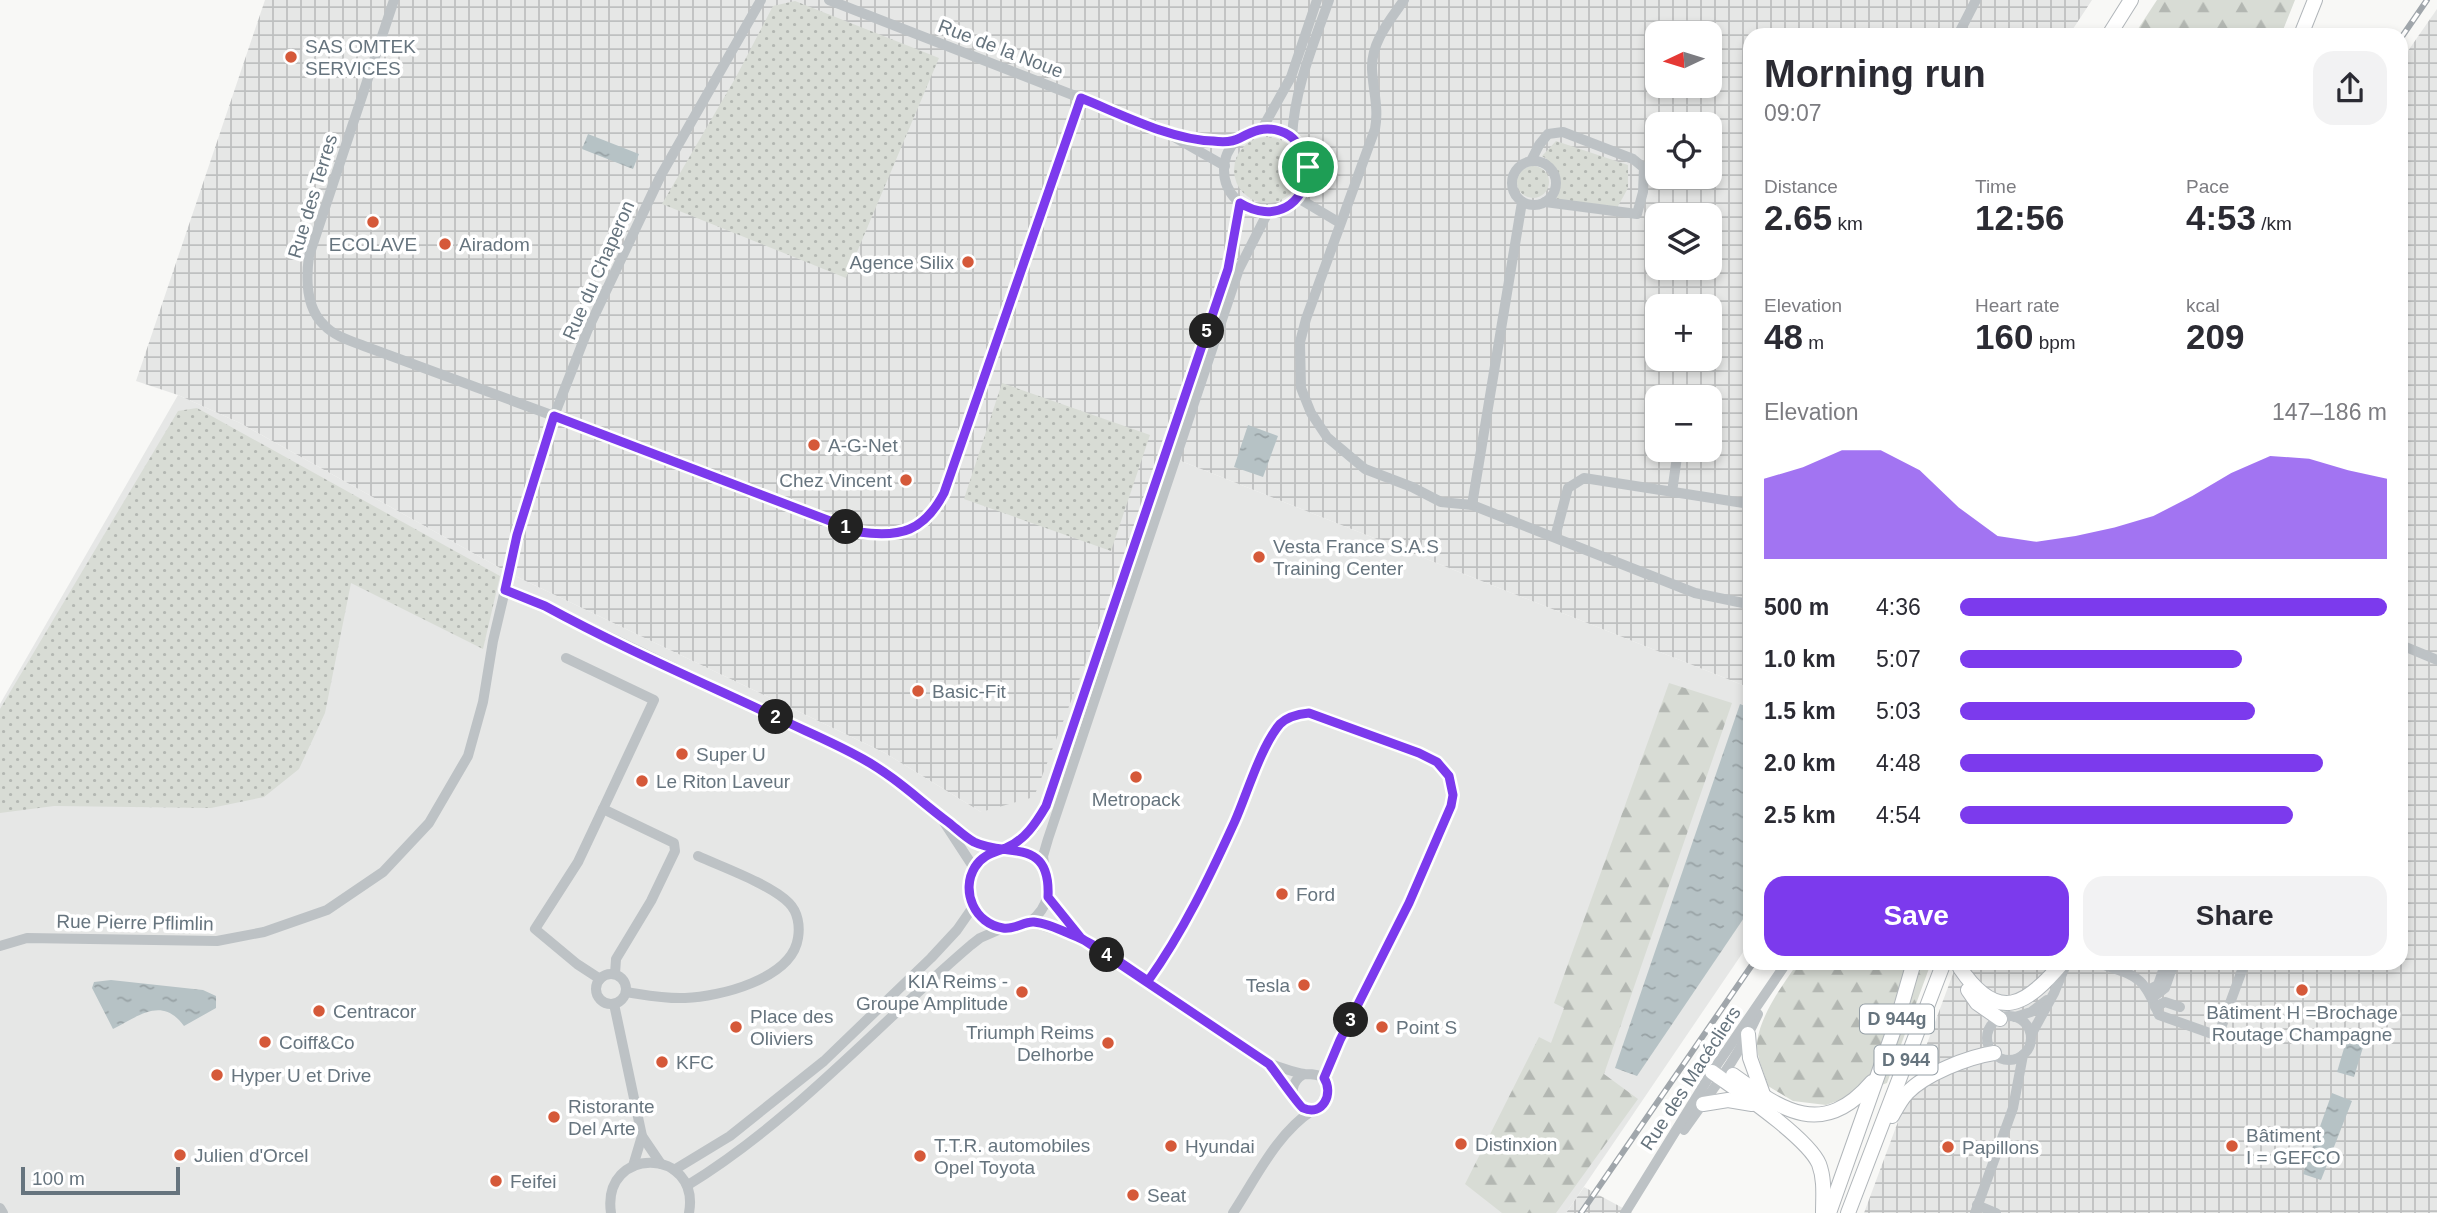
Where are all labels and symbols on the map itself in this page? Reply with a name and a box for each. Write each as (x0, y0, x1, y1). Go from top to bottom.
street label: Rue de la Noue (935, 15, 1066, 82)
north arrow (1645, 21, 1722, 98)
place label: SAS OMTEK SERVICES (305, 36, 416, 79)
marker: SAS OMTEK SERVICES (283, 49, 299, 65)
street label: Rue des Terres (284, 132, 341, 261)
pin (1278, 137, 1338, 197)
street label: Rue du Chaperon (558, 197, 639, 343)
marker: ECOLAVE (365, 214, 381, 230)
place label: ECOLAVE (329, 234, 417, 255)
place label: Airadom (459, 234, 530, 255)
marker: Airadom (437, 236, 453, 252)
place label: Agence Silix (849, 252, 954, 273)
marker: Agence Silix (960, 254, 976, 270)
pin: 5 (1190, 314, 1224, 348)
place label: A-G-Net (828, 435, 898, 456)
marker: A-G-Net (806, 437, 822, 453)
place label: Chez Vincent (779, 470, 893, 491)
marker: Chez Vincent (898, 472, 914, 488)
pin: 1 (828, 510, 864, 544)
place label: Vesta France S.A.S Training Center (1273, 536, 1439, 579)
marker: Vesta France S.A.S Training Center (1251, 549, 1267, 565)
place label: Basic-Fit (932, 681, 1007, 702)
marker: Basic-Fit (910, 683, 926, 699)
pin: 2 (758, 700, 794, 734)
place label: Super U (696, 744, 766, 765)
marker: Super U (674, 746, 690, 762)
marker: Metropack (1128, 769, 1144, 785)
place label: Le Riton Laveur (656, 771, 791, 792)
marker: Le Riton Laveur (634, 773, 650, 789)
place label: Metropack (1092, 789, 1181, 810)
place label: Ford (1296, 884, 1335, 905)
marker: Ford (1274, 886, 1290, 902)
street label: Rue Pierre Pflimlin (56, 911, 214, 934)
pin: 4 (1090, 937, 1124, 972)
place label: KIA Reims - Groupe Amplitude (856, 971, 1008, 1014)
place label: Tesla (1246, 975, 1290, 996)
marker: Tesla (1296, 977, 1312, 993)
marker: Bâtiment H =Brochage Routage Champagne (2294, 982, 2310, 998)
marker: KIA Reims - Groupe Amplitude (1014, 984, 1030, 1000)
place label: Centracor (333, 1001, 417, 1022)
pin: 3 (1334, 1002, 1368, 1038)
place label: Bâtiment H =Brochage Routage Champagne (2206, 1002, 2398, 1045)
marker: Centracor (311, 1003, 327, 1019)
street label: Rue des Macécliers (1636, 1003, 1745, 1154)
road number: D 944g (1860, 1004, 1934, 1034)
place label: Place des Oliviers (750, 1006, 833, 1049)
place label: Point S (1396, 1017, 1457, 1038)
marker: Place des Oliviers (728, 1019, 744, 1035)
marker: Point S (1374, 1019, 1390, 1035)
place label: Triumph Reims Delhorbe (966, 1022, 1094, 1065)
place label: Coiff&Co (279, 1032, 355, 1053)
marker: Coiff&Co (257, 1034, 273, 1050)
marker: Triumph Reims Delhorbe (1100, 1035, 1116, 1051)
road number: D 944 (1874, 1045, 1938, 1074)
place label: KFC (676, 1052, 714, 1073)
marker: KFC (654, 1054, 670, 1070)
place label: Hyper U et Drive (231, 1065, 371, 1086)
marker: Hyper U et Drive (209, 1067, 225, 1083)
place label: Ristorante Del Arte (568, 1096, 655, 1139)
marker: Ristorante Del Arte (546, 1109, 562, 1125)
place label: Bâtiment I = GEFCO (2246, 1125, 2341, 1168)
place label: Distinxion (1475, 1134, 1557, 1155)
place label: T.T.R. automobiles Opel Toyota (934, 1135, 1090, 1178)
place label: Hyundai (1185, 1136, 1255, 1157)
marker: Distinxion (1453, 1136, 1469, 1152)
place label: Papillons (1962, 1137, 2039, 1158)
marker: Hyundai (1163, 1138, 1179, 1154)
marker: Bâtiment I = GEFCO (2224, 1138, 2240, 1154)
marker: Papillons (1940, 1139, 1956, 1155)
place label: Julien d'Orcel (194, 1145, 309, 1166)
marker: Julien d'Orcel (172, 1147, 188, 1163)
marker: T.T.R. automobiles Opel Toyota (912, 1148, 928, 1164)
scale bar (21, 1164, 180, 1196)
place label: Feifei (510, 1171, 556, 1192)
marker: Feifei (488, 1173, 504, 1189)
place label: Seat (1147, 1185, 1187, 1206)
marker: Seat (1125, 1187, 1141, 1203)

